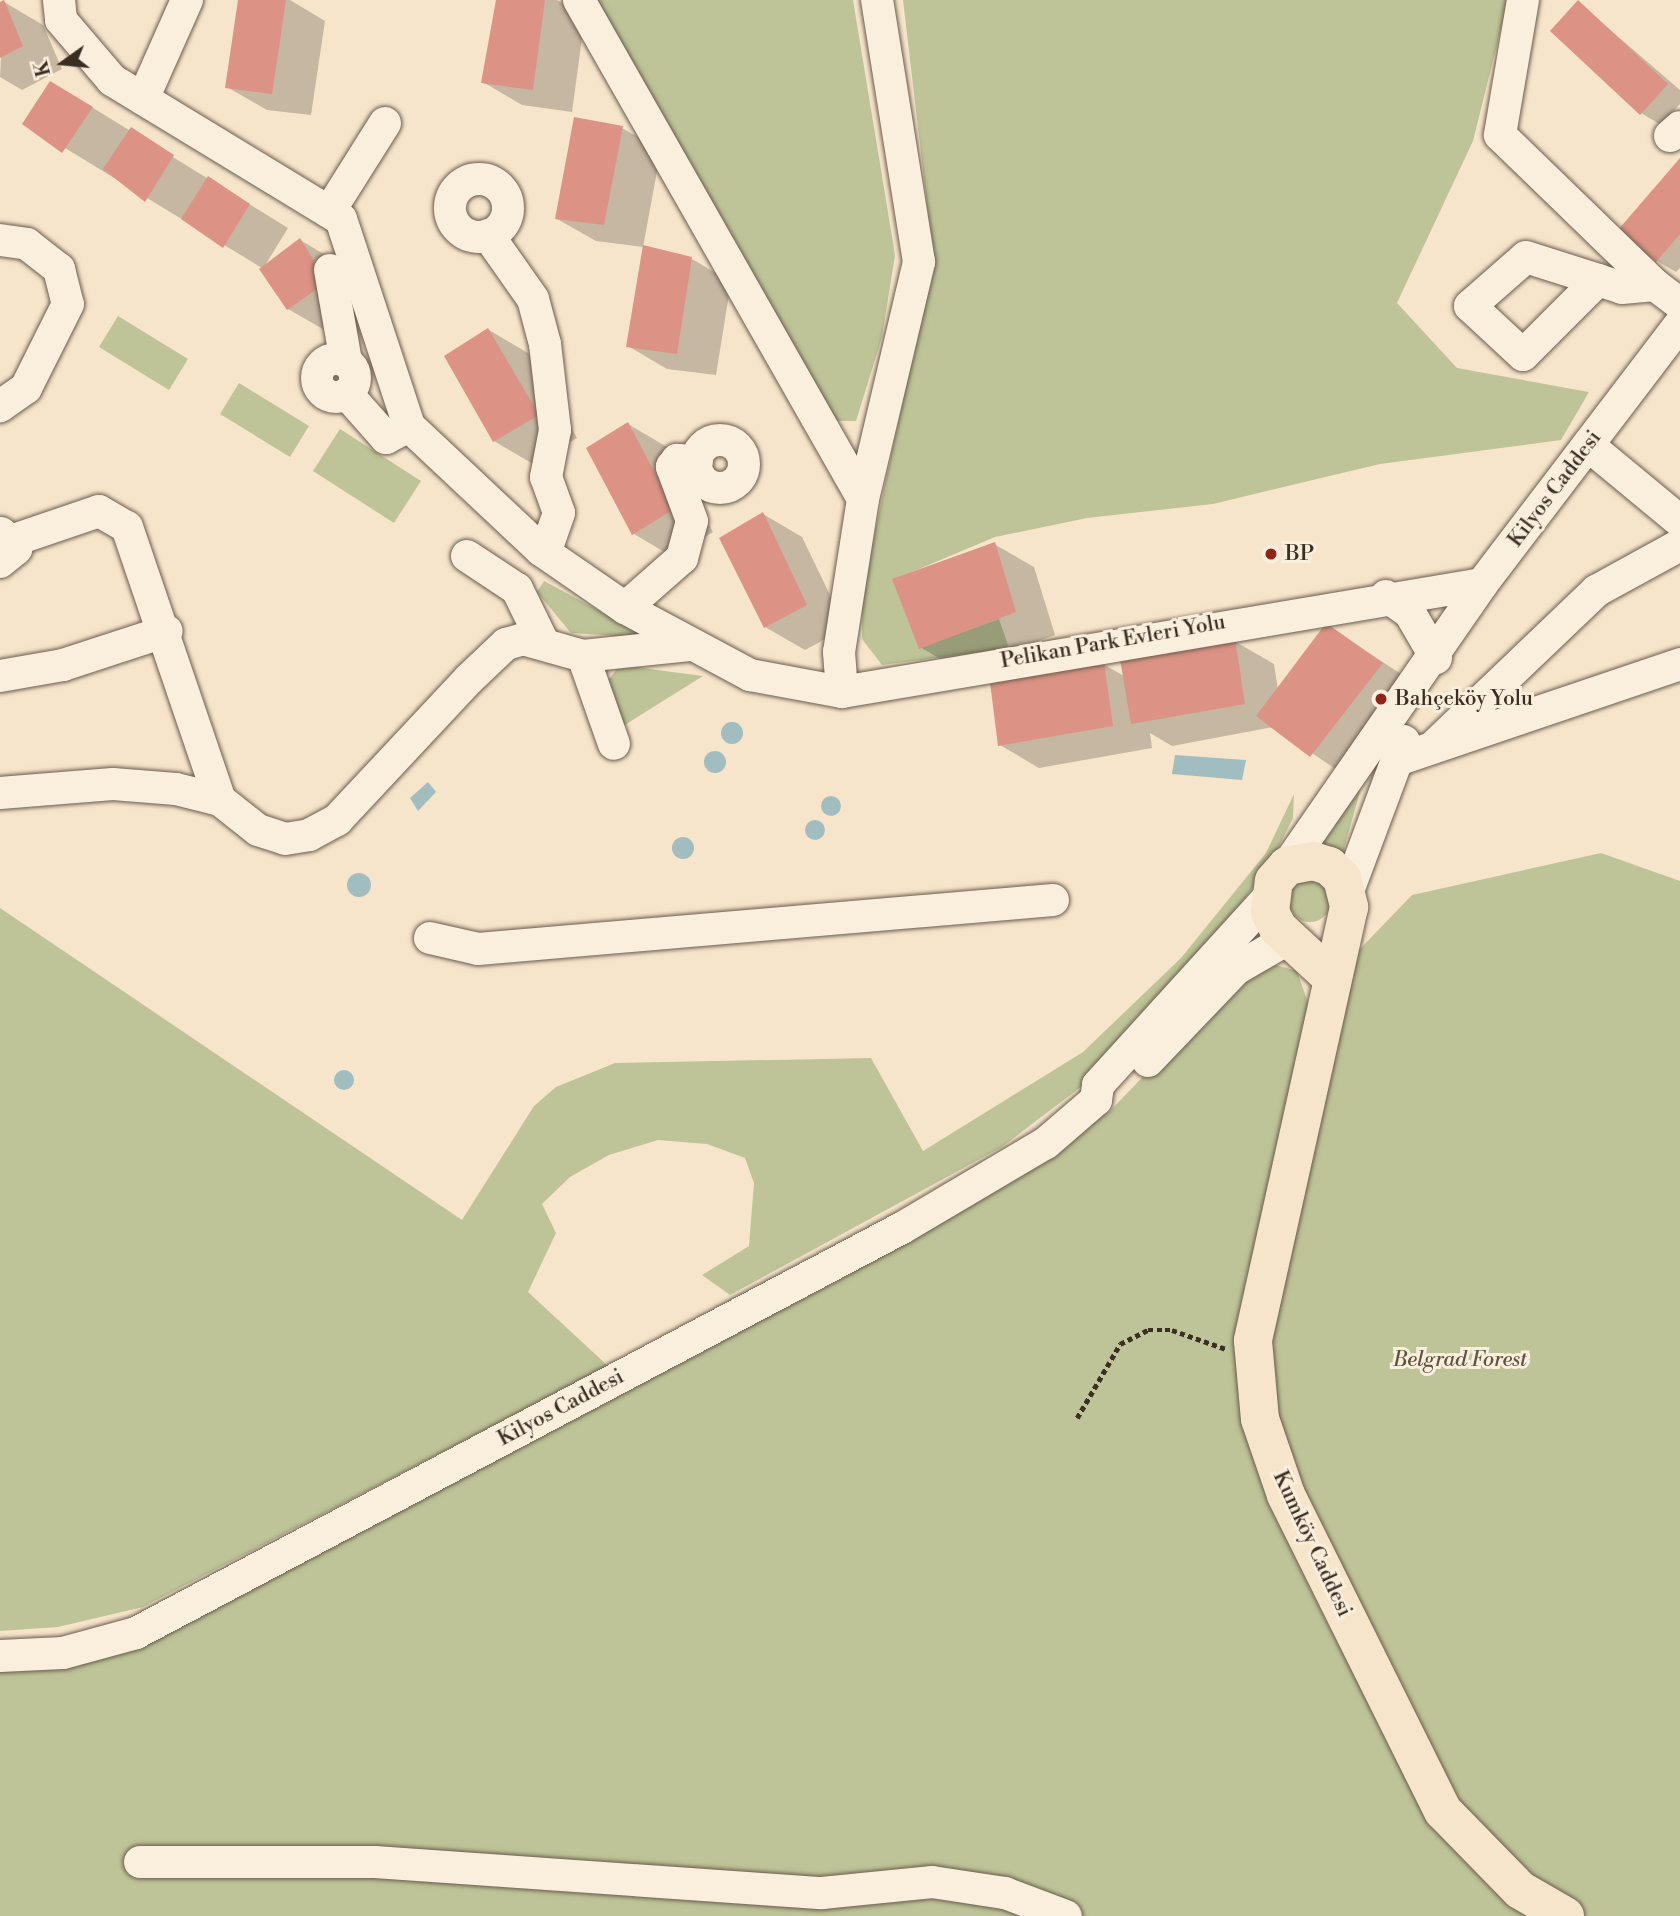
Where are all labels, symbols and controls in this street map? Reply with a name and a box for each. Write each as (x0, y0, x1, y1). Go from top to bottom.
north arrow (28, 28, 98, 98)
text: K (29, 58, 56, 79)
street label: Kilyos Caddesi (1503, 426, 1607, 552)
place label: BP (1285, 541, 1314, 567)
marker: BP (1263, 546, 1279, 562)
street label: Pelikan Park Evleri Yolu (999, 610, 1227, 674)
place label: Bahçeköy Yolu (1395, 686, 1533, 712)
marker: Bahçeköy Yolu (1373, 691, 1389, 707)
park label: Belgrad Forest (1393, 1347, 1527, 1373)
street label: Kilyos Caddesi (494, 1364, 628, 1452)
street label: Kumköy Caddesi (1267, 1467, 1357, 1621)

